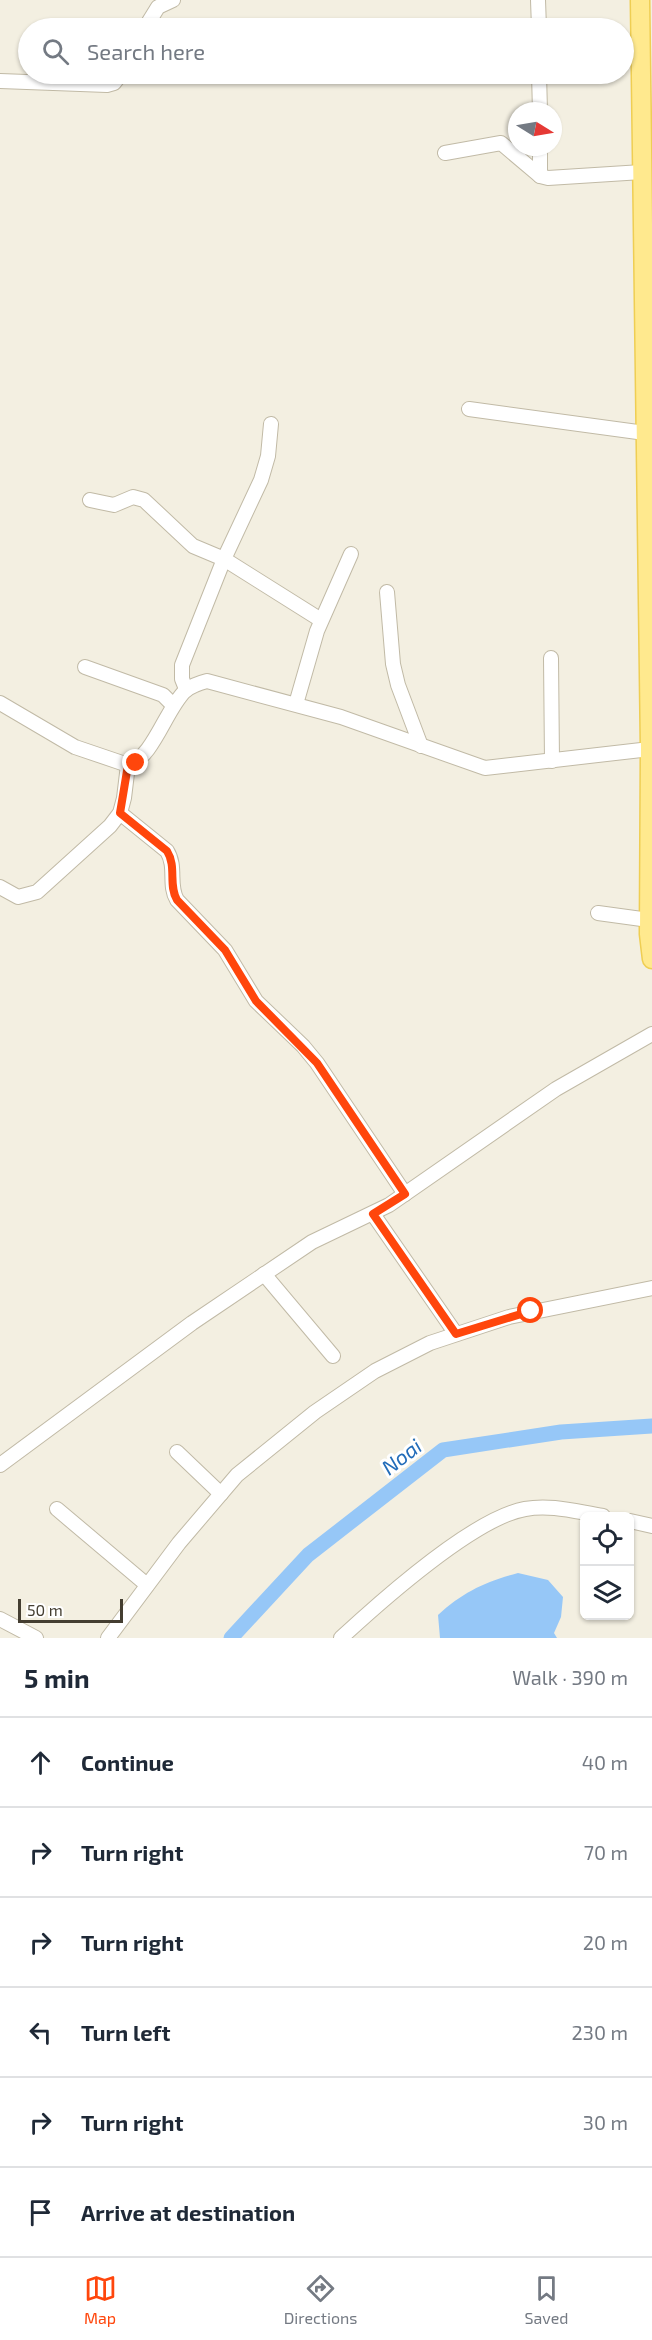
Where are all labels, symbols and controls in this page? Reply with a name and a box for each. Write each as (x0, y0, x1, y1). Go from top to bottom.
search box (18, 18, 634, 84)
icon: search (39, 35, 72, 68)
text: Search here (87, 38, 205, 64)
north arrow (508, 102, 562, 156)
route end (122, 749, 148, 775)
route start (517, 1297, 543, 1323)
water label: Noai (376, 1433, 426, 1479)
map controls (580, 1512, 634, 1620)
button: locate (580, 1512, 634, 1566)
button: layers (580, 1566, 634, 1620)
scale bar (18, 1596, 123, 1624)
text: 50 m (27, 1600, 63, 1619)
text: 5 min (24, 1662, 90, 1693)
text: Walk · 390 m (512, 1665, 628, 1689)
icon: ahead (24, 1746, 57, 1779)
text: Continue (81, 1749, 174, 1775)
text: 40 m (582, 1750, 628, 1774)
icon: right (24, 1836, 57, 1869)
text: Turn right (81, 1839, 183, 1865)
text: 70 m (584, 1840, 628, 1864)
icon: right (24, 1926, 57, 1959)
text: Turn right (81, 1929, 183, 1955)
text: 20 m (583, 1930, 628, 1954)
icon: left (24, 2016, 57, 2049)
text: Turn left (81, 2019, 170, 2045)
text: 230 m (572, 2020, 628, 2044)
icon: right (24, 2106, 57, 2139)
text: Turn right (81, 2109, 183, 2135)
text: 30 m (583, 2110, 628, 2134)
icon: arrive (24, 2196, 57, 2229)
text: Arrive at destination (81, 2199, 295, 2225)
tab: Map (84, 2272, 117, 2327)
tab: Directions (284, 2272, 357, 2327)
tab: Saved (525, 2272, 568, 2327)

